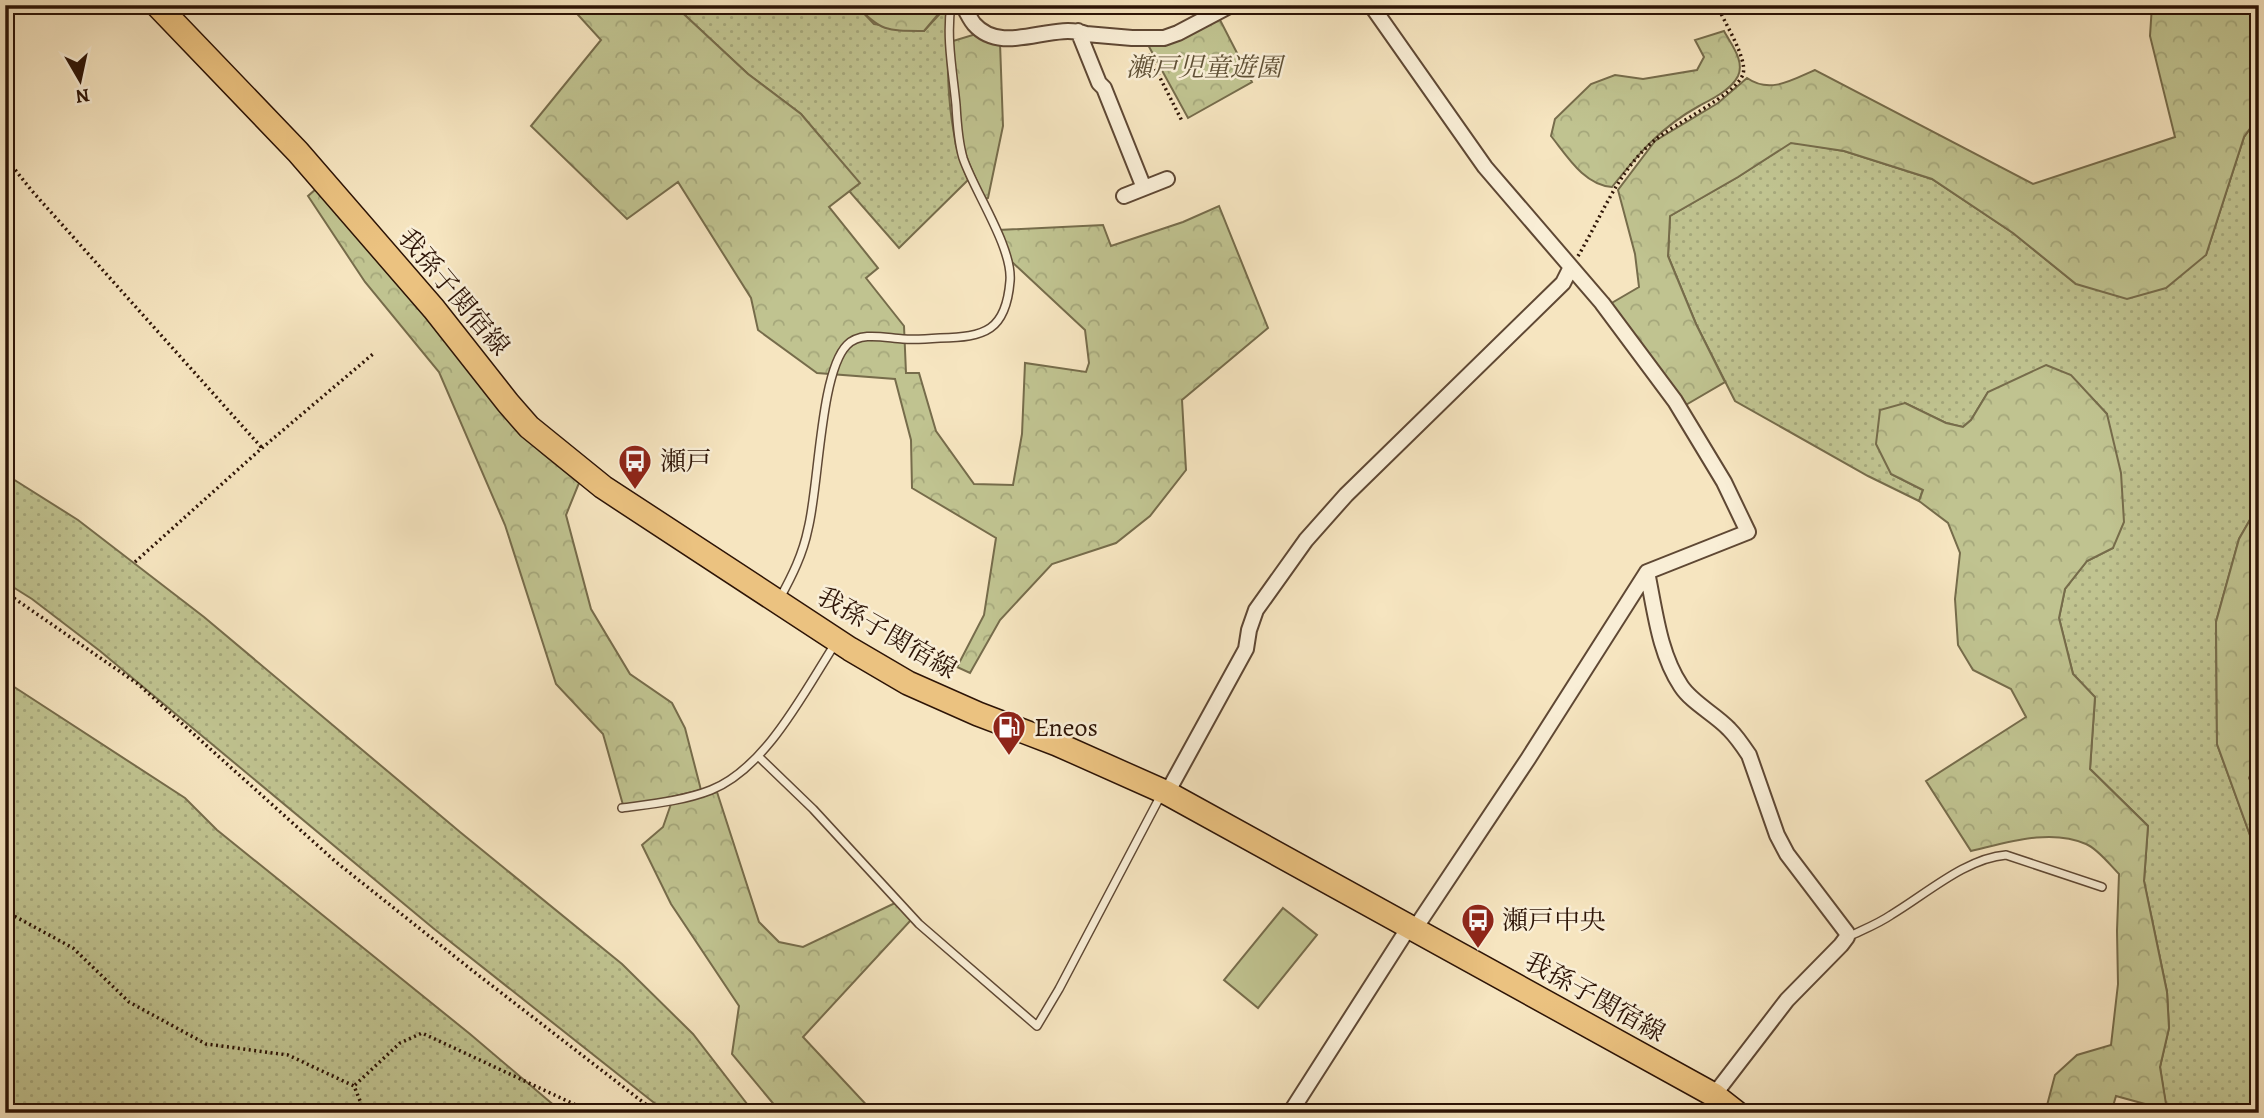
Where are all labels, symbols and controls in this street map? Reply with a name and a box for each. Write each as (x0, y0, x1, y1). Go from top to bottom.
north arrow (46, 46, 116, 116)
park label: 瀬戸児童遊園 (1126, 50, 1286, 85)
text: N (73, 82, 91, 110)
street label: 我孫子関宿線 (390, 221, 518, 363)
bus stop icon: 瀬戸 (616, 442, 654, 491)
place label: 瀬戸 (660, 444, 712, 479)
street label: 我孫子関宿線 (811, 579, 963, 687)
fuel station icon: Eneos (990, 708, 1028, 757)
place label: Eneos (1034, 710, 1098, 745)
bus stop icon: 瀬戸中央 (1459, 901, 1497, 950)
place label: 瀬戸中央 (1502, 903, 1606, 938)
street label: 我孫子関宿線 (1518, 944, 1672, 1050)

